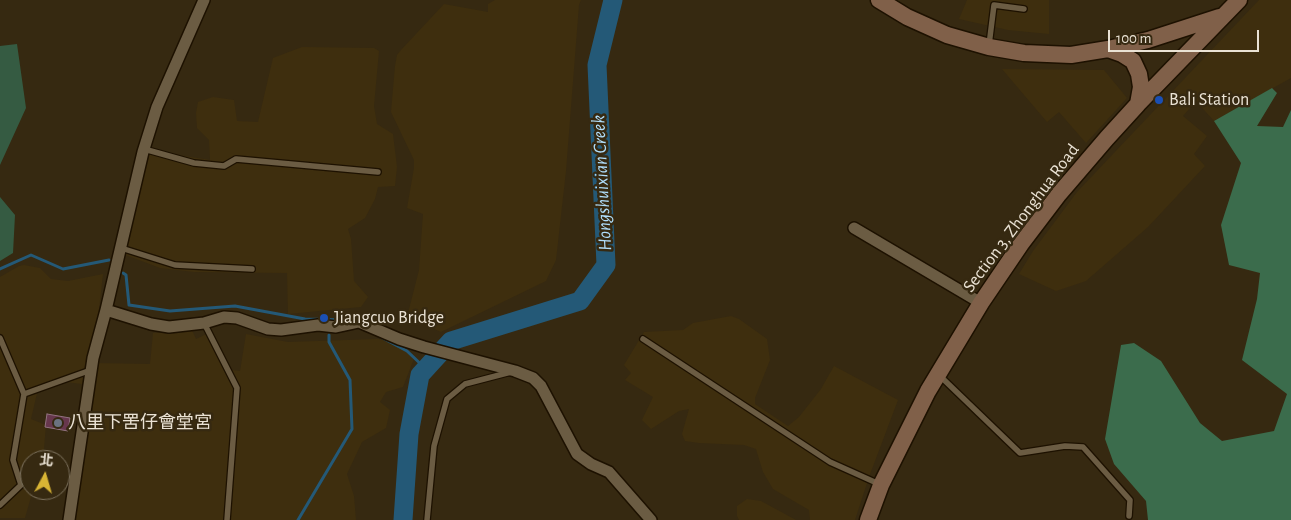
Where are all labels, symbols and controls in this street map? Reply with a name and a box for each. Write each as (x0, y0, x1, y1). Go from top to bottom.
scale bar (1111, 20, 1262, 52)
text: 100 m (1116, 31, 1151, 46)
place label: Bali Station (1169, 89, 1249, 111)
marker: Bali Station (1153, 94, 1165, 106)
water label: Hongshuixian Creek (587, 114, 617, 252)
street label: Section 3, Zhonghua Road (958, 140, 1084, 296)
place label: Jiangcuo Bridge (334, 307, 444, 329)
marker: Jiangcuo Bridge (318, 312, 330, 324)
place label: 八里下罟仔會堂宮 (68, 412, 212, 434)
marker: 八里下罟仔會堂宮 (52, 417, 64, 429)
north arrow (20, 450, 70, 500)
text: 北 (39, 453, 54, 469)

